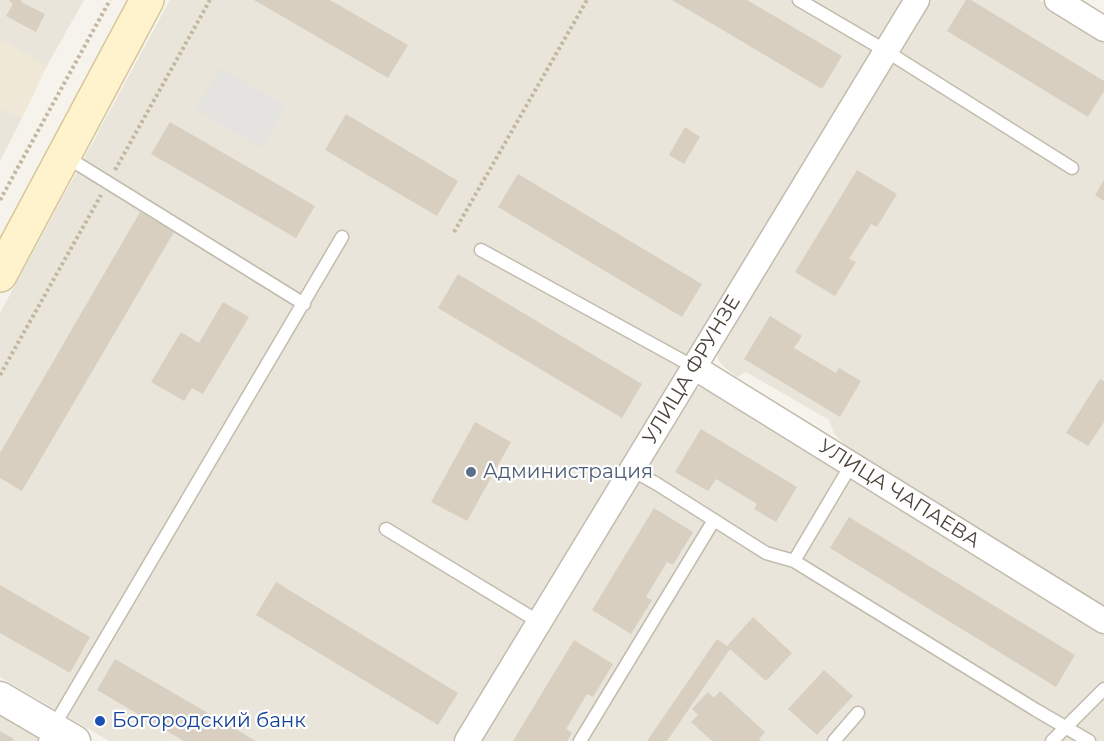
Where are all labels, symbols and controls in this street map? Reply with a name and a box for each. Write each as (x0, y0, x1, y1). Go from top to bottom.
street label: УЛИЦА ФРУНЗЕ (638, 291, 746, 449)
street label: УЛИЦА ЧАПАЕВА (814, 435, 984, 553)
place label: Администрация (483, 460, 653, 484)
marker: Администрация (464, 465, 478, 479)
place label: Богородский банк (112, 709, 306, 733)
marker: Богородский банк (93, 714, 107, 728)

